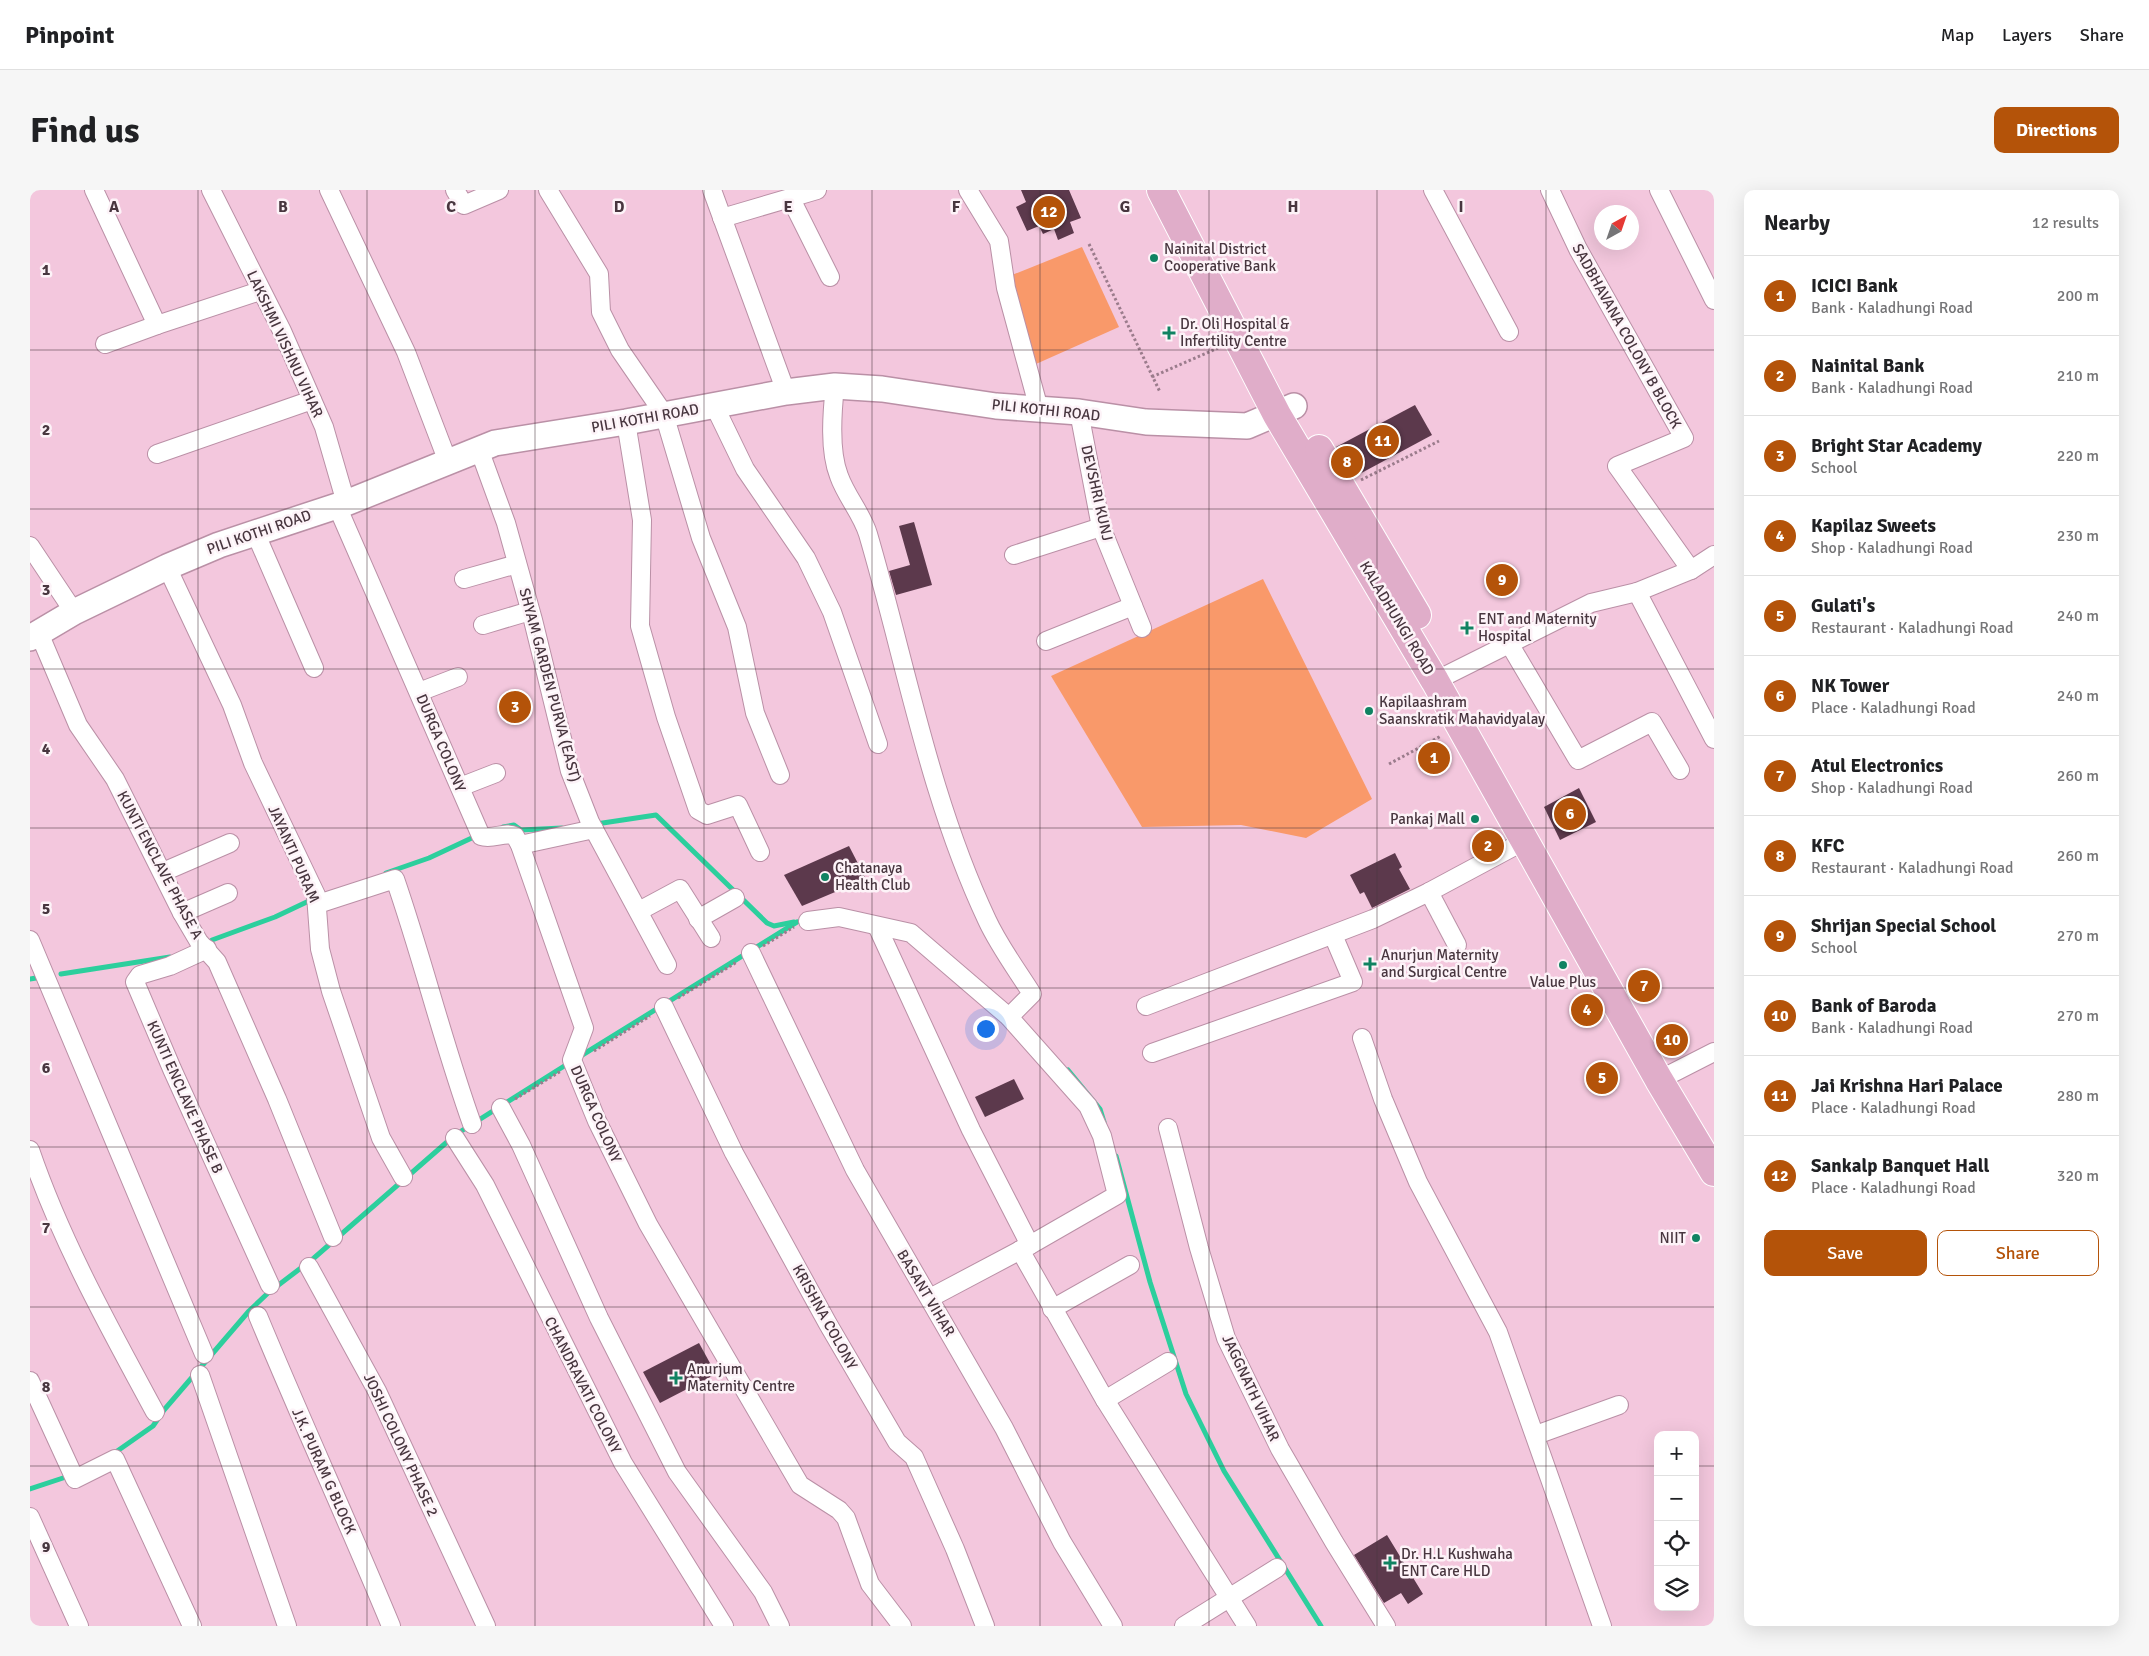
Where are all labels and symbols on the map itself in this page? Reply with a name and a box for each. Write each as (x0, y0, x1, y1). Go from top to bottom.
pin: 12 (1033, 193, 1065, 231)
text: A (109, 197, 120, 217)
text: B (278, 197, 288, 217)
text: C (446, 197, 456, 217)
text: D (614, 197, 625, 217)
text: E (783, 197, 793, 217)
text: F (952, 197, 961, 217)
text: G (1120, 197, 1130, 217)
text: H (1288, 197, 1298, 217)
text: I (1458, 197, 1464, 217)
north arrow (1594, 205, 1639, 250)
place label: Nainital District Cooperative Bank (1164, 240, 1276, 275)
street label: SADBHAVANA COLONY B BLOCK (1569, 240, 1685, 432)
marker: Nainital District Cooperative Bank (1148, 252, 1160, 264)
text: 1 (42, 260, 51, 280)
street label: LAKSHMI VISHNU VIHAR (243, 268, 327, 420)
place label: Dr. Oli Hospital & Infertility Centre (1180, 315, 1290, 350)
marker: Dr. Oli Hospital & Infertility Centre (1162, 326, 1176, 340)
street label: PILI KOTHI ROAD (991, 395, 1101, 425)
street label: PILI KOTHI ROAD (590, 400, 700, 436)
text: 2 (42, 420, 50, 440)
pin: 11 (1367, 422, 1399, 460)
street label: DEVSHRI KUNJ (1077, 443, 1117, 543)
pin: 8 (1331, 443, 1363, 481)
street label: PILI KOTHI ROAD (204, 506, 314, 558)
street label: KALADHUNGI ROAD (1356, 558, 1438, 678)
pin: 9 (1486, 561, 1518, 599)
text: 3 (42, 580, 50, 600)
street label: SHYAM GARDEN PURVA (EAST) (515, 586, 585, 784)
place label: ENT and Maternity Hospital (1478, 610, 1597, 645)
marker: ENT and Maternity Hospital (1460, 621, 1474, 635)
pin: 3 (499, 688, 531, 726)
street label: DURGA COLONY (412, 691, 470, 795)
place label: Kapilaashram Saanskratik Mahavidyalay (1379, 693, 1545, 728)
marker: Kapilaashram Saanskratik Mahavidyalay (1363, 705, 1375, 717)
text: 4 (42, 739, 51, 759)
pin: 1 (1418, 739, 1450, 777)
street label: KUNTI ENCLAVE PHASE A (113, 788, 207, 942)
pin: 6 (1554, 795, 1586, 833)
street label: JAYANTI PURAM (264, 802, 324, 906)
place label: Pankaj Mall (1390, 810, 1465, 828)
marker: Pankaj Mall (1469, 813, 1481, 825)
pin: 2 (1472, 827, 1504, 865)
place label: Chatanaya Health Club (835, 859, 911, 894)
marker: Chatanaya Health Club (819, 871, 831, 883)
text: 5 (42, 899, 50, 919)
place label: Anurjun Maternity and Surgical Centre (1381, 946, 1507, 981)
marker: Anurjun Maternity and Surgical Centre (1363, 957, 1377, 971)
marker: Value Plus (1557, 959, 1569, 971)
pin: 7 (1628, 967, 1660, 1005)
place label: Value Plus (1530, 973, 1597, 991)
pin: 4 (1571, 991, 1603, 1029)
your location (973, 1016, 999, 1042)
street label: KUNTI ENCLAVE PHASE B (143, 1018, 227, 1176)
pin: 10 (1656, 1021, 1688, 1059)
text: 6 (42, 1058, 51, 1078)
pin: 5 (1586, 1059, 1618, 1097)
street label: DURGA COLONY (567, 1063, 626, 1166)
text: 7 (42, 1218, 51, 1238)
place label: NIIT (1660, 1229, 1687, 1247)
marker: NIIT (1690, 1232, 1702, 1244)
street label: BASANT VIHAR (893, 1246, 959, 1340)
street label: KRISHNA COLONY (789, 1261, 862, 1373)
street label: CHANDRAVATI COLONY (541, 1314, 625, 1457)
street label: JAGGNATH VIHAR (1218, 1332, 1284, 1444)
place label: Anurjum Maternity Centre (687, 1360, 795, 1395)
street label: JOSHI COLONY PHASE 2 (360, 1371, 442, 1519)
marker: Anurjum Maternity Centre (669, 1371, 683, 1385)
text: 8 (42, 1377, 51, 1397)
street label: J.K. PURAM G BLOCK (288, 1405, 360, 1537)
text: 9 (42, 1537, 51, 1557)
place label: Dr. H.L Kushwaha ENT Care HLD (1401, 1545, 1513, 1580)
marker: Dr. H.L Kushwaha ENT Care HLD (1383, 1556, 1397, 1570)

